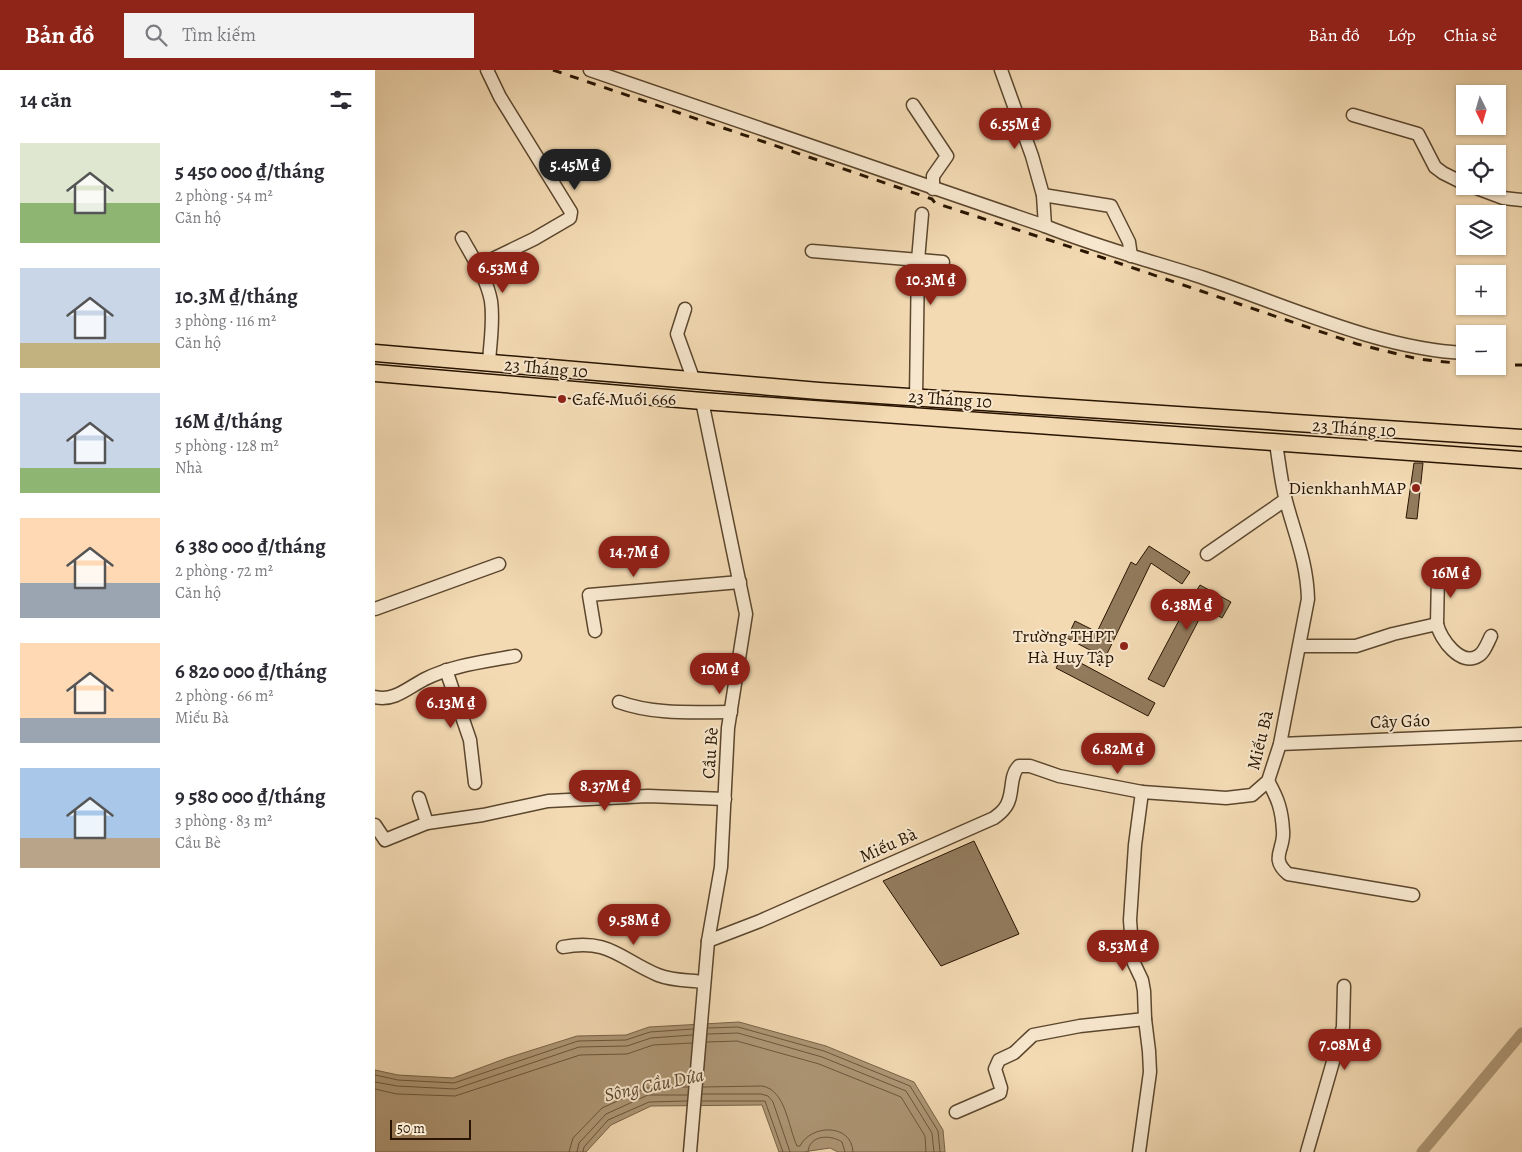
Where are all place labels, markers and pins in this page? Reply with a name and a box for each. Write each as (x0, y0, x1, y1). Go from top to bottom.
pin: 6.55M ₫ (969, 108, 1061, 150)
pin: 5.45M ₫ (529, 148, 621, 191)
pin: 6.53M ₫ (457, 252, 549, 294)
pin: 10.3M ₫ (885, 264, 977, 306)
place label: Café Muối 666 (572, 387, 676, 411)
marker: Café Muối 666 (556, 393, 568, 405)
place label: DienkhanhMAP (1288, 476, 1406, 500)
marker: DienkhanhMAP (1410, 482, 1422, 494)
pin: 14.7M ₫ (588, 536, 680, 578)
pin: 16M ₫ (1416, 556, 1486, 599)
pin: 6.38M ₫ (1141, 588, 1233, 631)
place label: Trường THPT Hà Huy Tập (1013, 624, 1114, 669)
marker: Trường THPT Hà Huy Tập (1118, 640, 1130, 652)
pin: 10M ₫ (685, 652, 755, 695)
pin: 6.13M ₫ (405, 686, 497, 729)
pin: 6.82M ₫ (1072, 732, 1164, 775)
pin: 8.37M ₫ (559, 770, 651, 812)
pin: 9.58M ₫ (588, 904, 680, 946)
pin: 8.53M ₫ (1077, 930, 1169, 972)
pin: 7.08M ₫ (1299, 1028, 1391, 1071)

